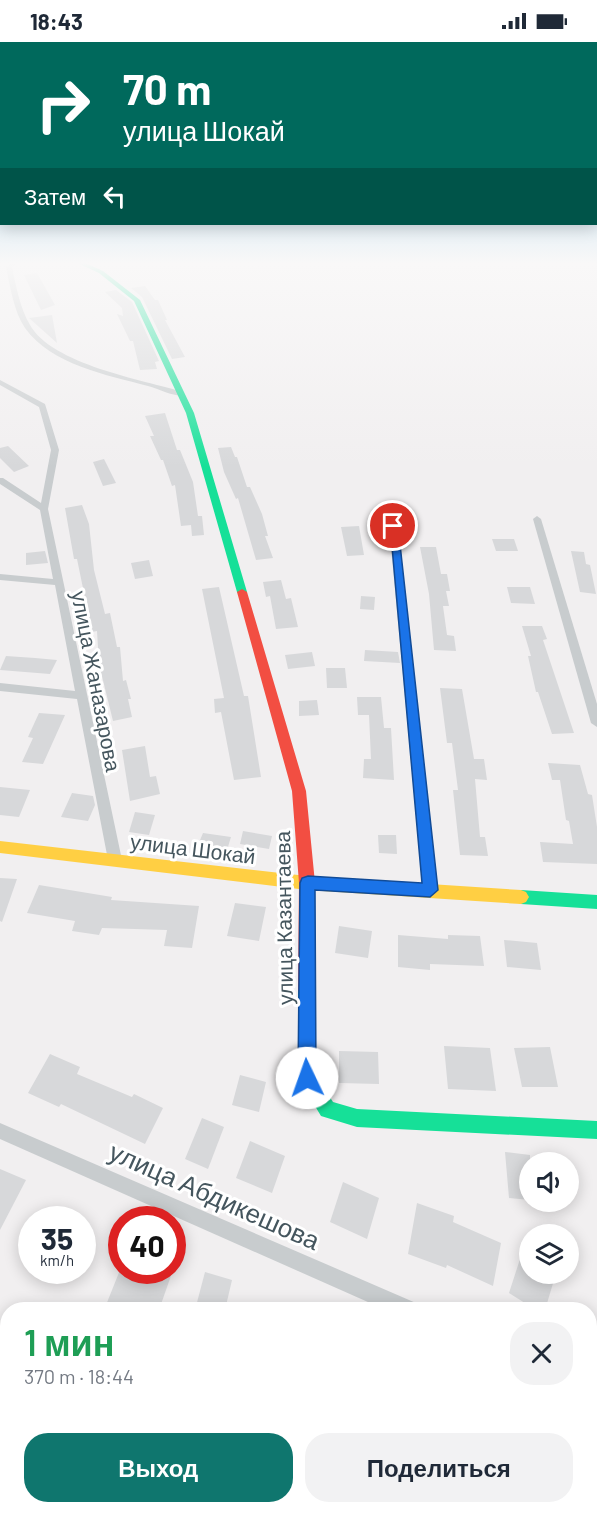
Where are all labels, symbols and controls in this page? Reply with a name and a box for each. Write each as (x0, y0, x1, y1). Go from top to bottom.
text: 18:43 (30, 8, 83, 34)
text: 70 m (123, 63, 211, 113)
icon: right (24, 66, 102, 144)
text: улица Шокай (123, 114, 285, 146)
icon: left (98, 180, 131, 213)
text: Затем (24, 183, 86, 209)
pin (367, 500, 418, 551)
icon: arrive (376, 509, 409, 542)
street label: улица Жаназарова (67, 589, 127, 774)
street label: улица Шокай (129, 828, 257, 868)
street label: улица Казантаева (269, 831, 297, 1005)
position arrow (275, 1046, 339, 1110)
street label: улица Абдикешова (105, 1135, 325, 1256)
map controls (519, 1152, 579, 1284)
button: sound (519, 1152, 579, 1212)
speed limit sign: 40 (108, 1206, 186, 1284)
text: 35 (41, 1220, 73, 1256)
button: layers (519, 1224, 579, 1284)
text: km/h (40, 1251, 74, 1269)
text: 1 мин (24, 1320, 114, 1363)
button: close (510, 1322, 573, 1385)
text: 370 m · 18:44 (24, 1364, 134, 1388)
button: Выход (24, 1433, 293, 1502)
button: Поделиться (305, 1433, 573, 1502)

